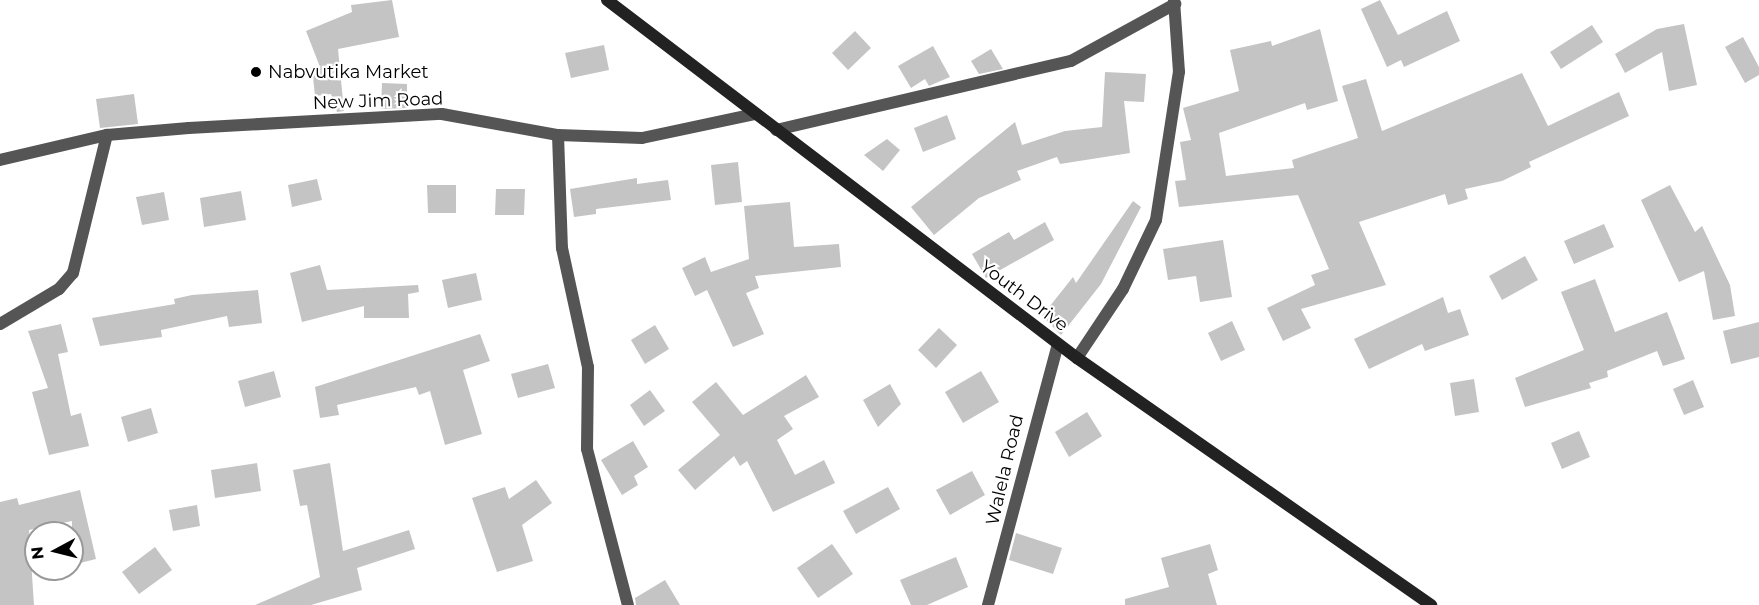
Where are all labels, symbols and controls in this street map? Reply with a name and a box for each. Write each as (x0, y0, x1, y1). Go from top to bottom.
place label: Nabvutika Market (268, 61, 429, 83)
marker: Nabvutika Market (249, 65, 263, 79)
street label: New Jim Road (312, 88, 444, 114)
street label: Youth Drive (976, 256, 1072, 336)
street label: Walela Road (982, 413, 1028, 527)
north arrow (24, 521, 84, 581)
text: N (27, 545, 48, 561)

